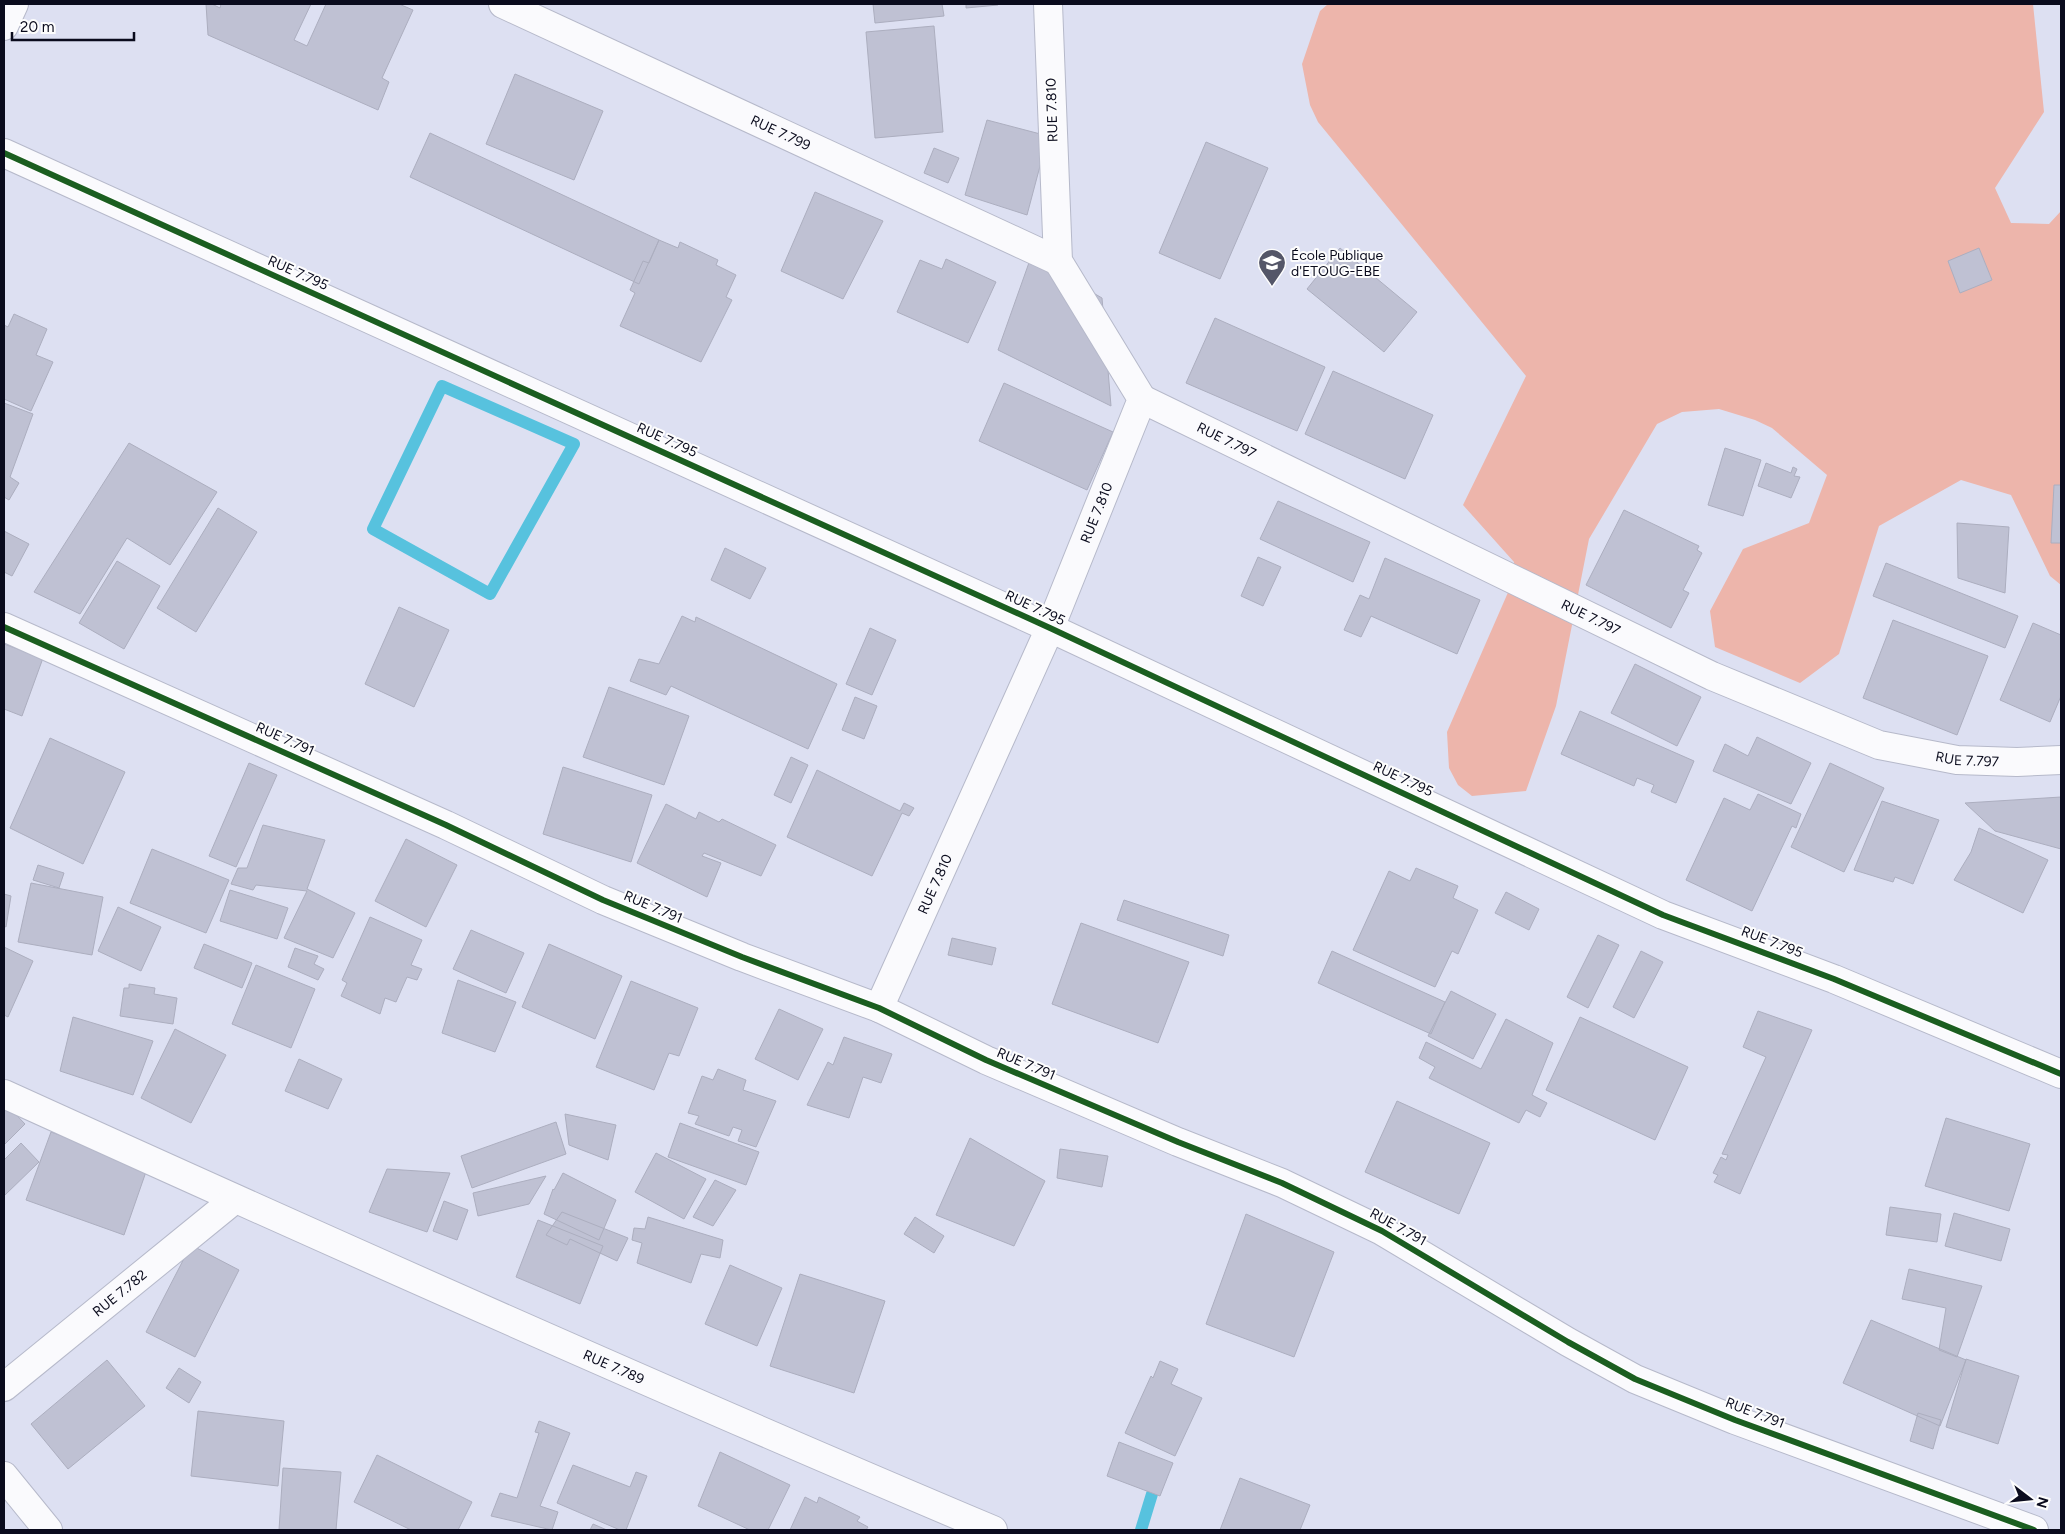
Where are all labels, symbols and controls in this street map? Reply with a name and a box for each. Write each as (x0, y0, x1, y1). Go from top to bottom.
scale bar (12, 10, 135, 42)
text: 20 m (20, 18, 54, 36)
street label: RUE 7.810 (1042, 78, 1062, 142)
street label: RUE 7.799 (748, 111, 813, 154)
place label: École Publique d'ETOUG-EBE (1291, 247, 1383, 280)
school or university icon: École Publique d'ETOUG-EBE (1257, 248, 1287, 287)
street label: RUE 7.795 (265, 252, 331, 294)
street label: RUE 7.797 (1194, 418, 1259, 462)
street label: RUE 7.795 (634, 419, 700, 461)
street label: RUE 7.810 (1076, 480, 1116, 546)
street label: RUE 7.795 (1002, 587, 1068, 629)
street label: RUE 7.797 (1558, 595, 1624, 639)
street label: RUE 7.791 (253, 719, 317, 759)
street label: RUE 7.797 (1934, 748, 2000, 770)
street label: RUE 7.795 (1370, 758, 1436, 800)
street label: RUE 7.810 (914, 851, 956, 917)
street label: RUE 7.791 (621, 887, 685, 927)
street label: RUE 7.795 (1739, 923, 1805, 961)
street label: RUE 7.791 (994, 1044, 1058, 1084)
street label: RUE 7.791 (1367, 1205, 1429, 1249)
street label: RUE 7.782 (89, 1266, 150, 1320)
street label: RUE 7.789 (581, 1346, 647, 1388)
street label: RUE 7.791 (1723, 1394, 1787, 1432)
north arrow (2005, 1474, 2055, 1524)
text: N (2032, 1495, 2052, 1510)

